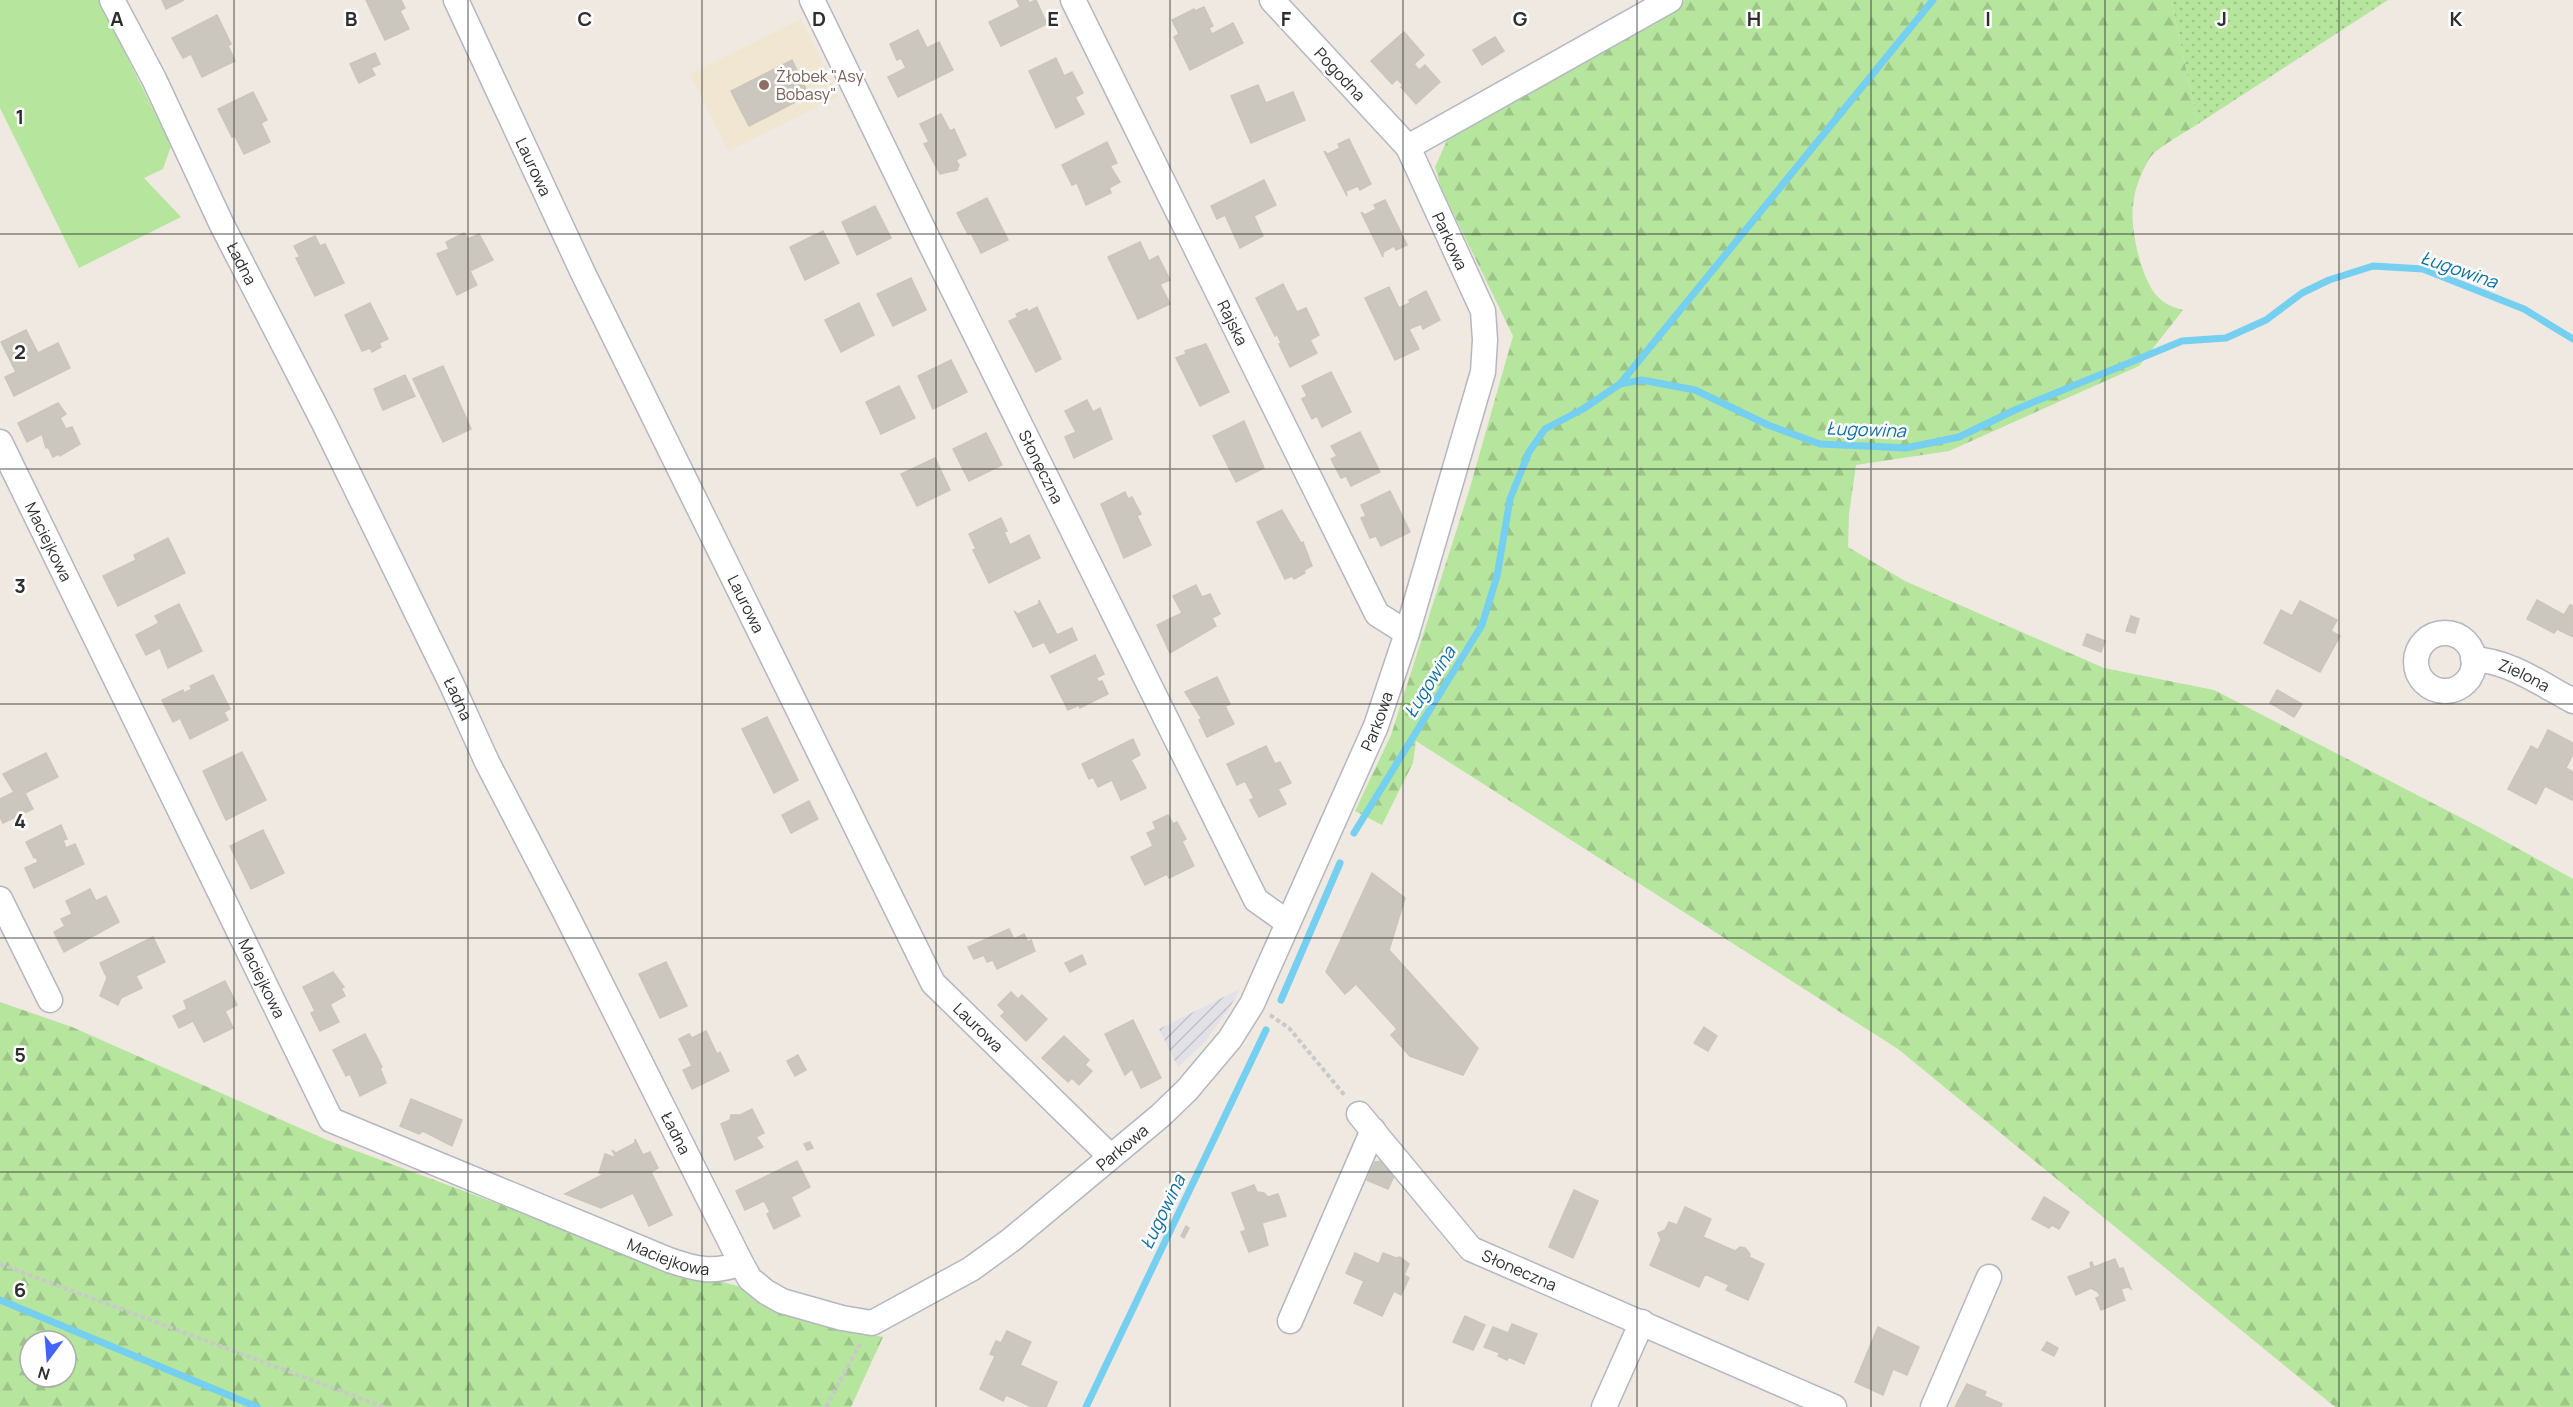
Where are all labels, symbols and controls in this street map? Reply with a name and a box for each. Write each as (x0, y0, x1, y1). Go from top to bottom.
text: A (110, 5, 124, 32)
text: B (345, 5, 358, 32)
text: C (578, 5, 592, 32)
text: D (812, 5, 826, 32)
text: E (1047, 5, 1059, 32)
text: F (1281, 5, 1292, 32)
text: G (1513, 5, 1528, 32)
text: H (1747, 5, 1761, 32)
text: I (1985, 5, 1991, 32)
text: J (2217, 5, 2227, 32)
text: K (2450, 5, 2463, 32)
street label: Pogodna (1309, 42, 1371, 106)
place label: Żłobek "Asy Bobasy" (776, 65, 864, 105)
marker: Żłobek "Asy Bobasy" (757, 78, 771, 92)
text: 1 (16, 103, 24, 130)
street label: Laurowa (511, 134, 557, 200)
street label: Parkowa (1427, 208, 1473, 274)
street label: Ładna (222, 239, 262, 289)
water label: Ługowina (2418, 245, 2502, 294)
street label: Rajska (1212, 296, 1253, 349)
text: 2 (14, 338, 26, 365)
water label: Ługowina (1826, 416, 1907, 442)
street label: Słoneczna (1014, 426, 1069, 507)
street label: Maciejkowa (20, 498, 77, 585)
street label: Laurowa (723, 571, 770, 637)
text: 3 (14, 572, 26, 599)
water label: Ługowina (1398, 640, 1461, 722)
street label: Zielona (2496, 653, 2554, 697)
street label: Ładna (439, 674, 478, 724)
street label: Parkowa (1355, 689, 1398, 754)
text: 4 (14, 807, 26, 834)
street label: Maciejkowa (233, 935, 291, 1022)
street label: Laurowa (948, 998, 1008, 1057)
text: 5 (14, 1041, 26, 1068)
street label: Ładna (656, 1108, 696, 1158)
street label: Parkowa (1091, 1119, 1153, 1176)
water label: Ługowina (1134, 1170, 1191, 1253)
street label: Maciejkowa (624, 1233, 710, 1280)
street label: Słoneczna (1478, 1244, 1560, 1296)
text: 6 (14, 1276, 26, 1303)
north arrow (18, 1329, 78, 1389)
text: N (35, 1361, 52, 1386)

